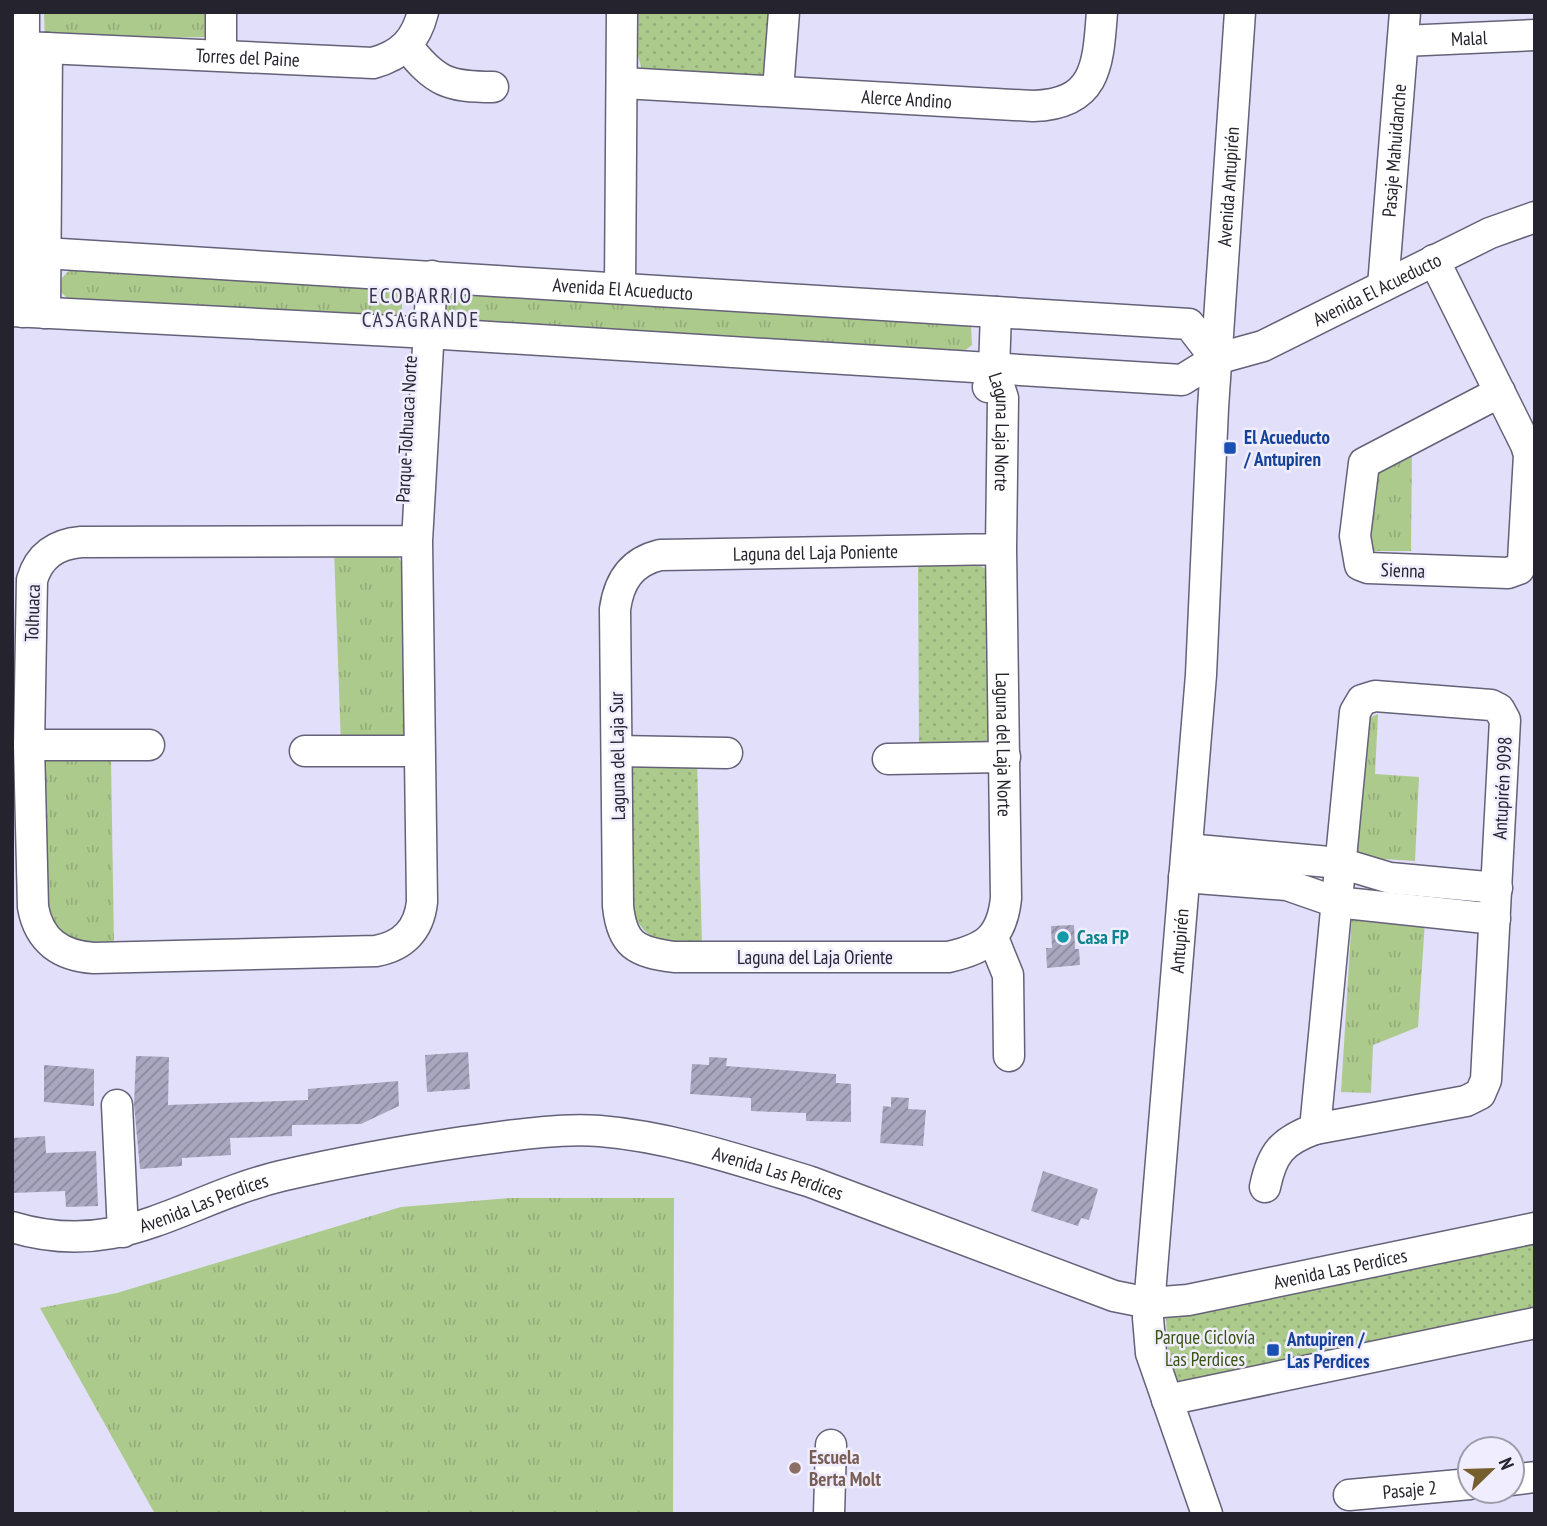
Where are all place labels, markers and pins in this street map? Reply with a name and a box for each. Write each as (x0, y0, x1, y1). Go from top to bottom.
place label: El Acueducto / Antupiren (1243, 425, 1330, 471)
marker: El Acueducto / Antupiren (1222, 440, 1238, 456)
place label: Casa FP (1077, 925, 1129, 949)
marker: Casa FP (1055, 929, 1071, 945)
place label: Antupiren / Las Perdices (1286, 1327, 1370, 1373)
marker: Antupiren / Las Perdices (1265, 1342, 1281, 1358)
place label: Escuela Berta Molt (809, 1445, 881, 1491)
marker: Escuela Berta Molt (787, 1460, 803, 1476)

